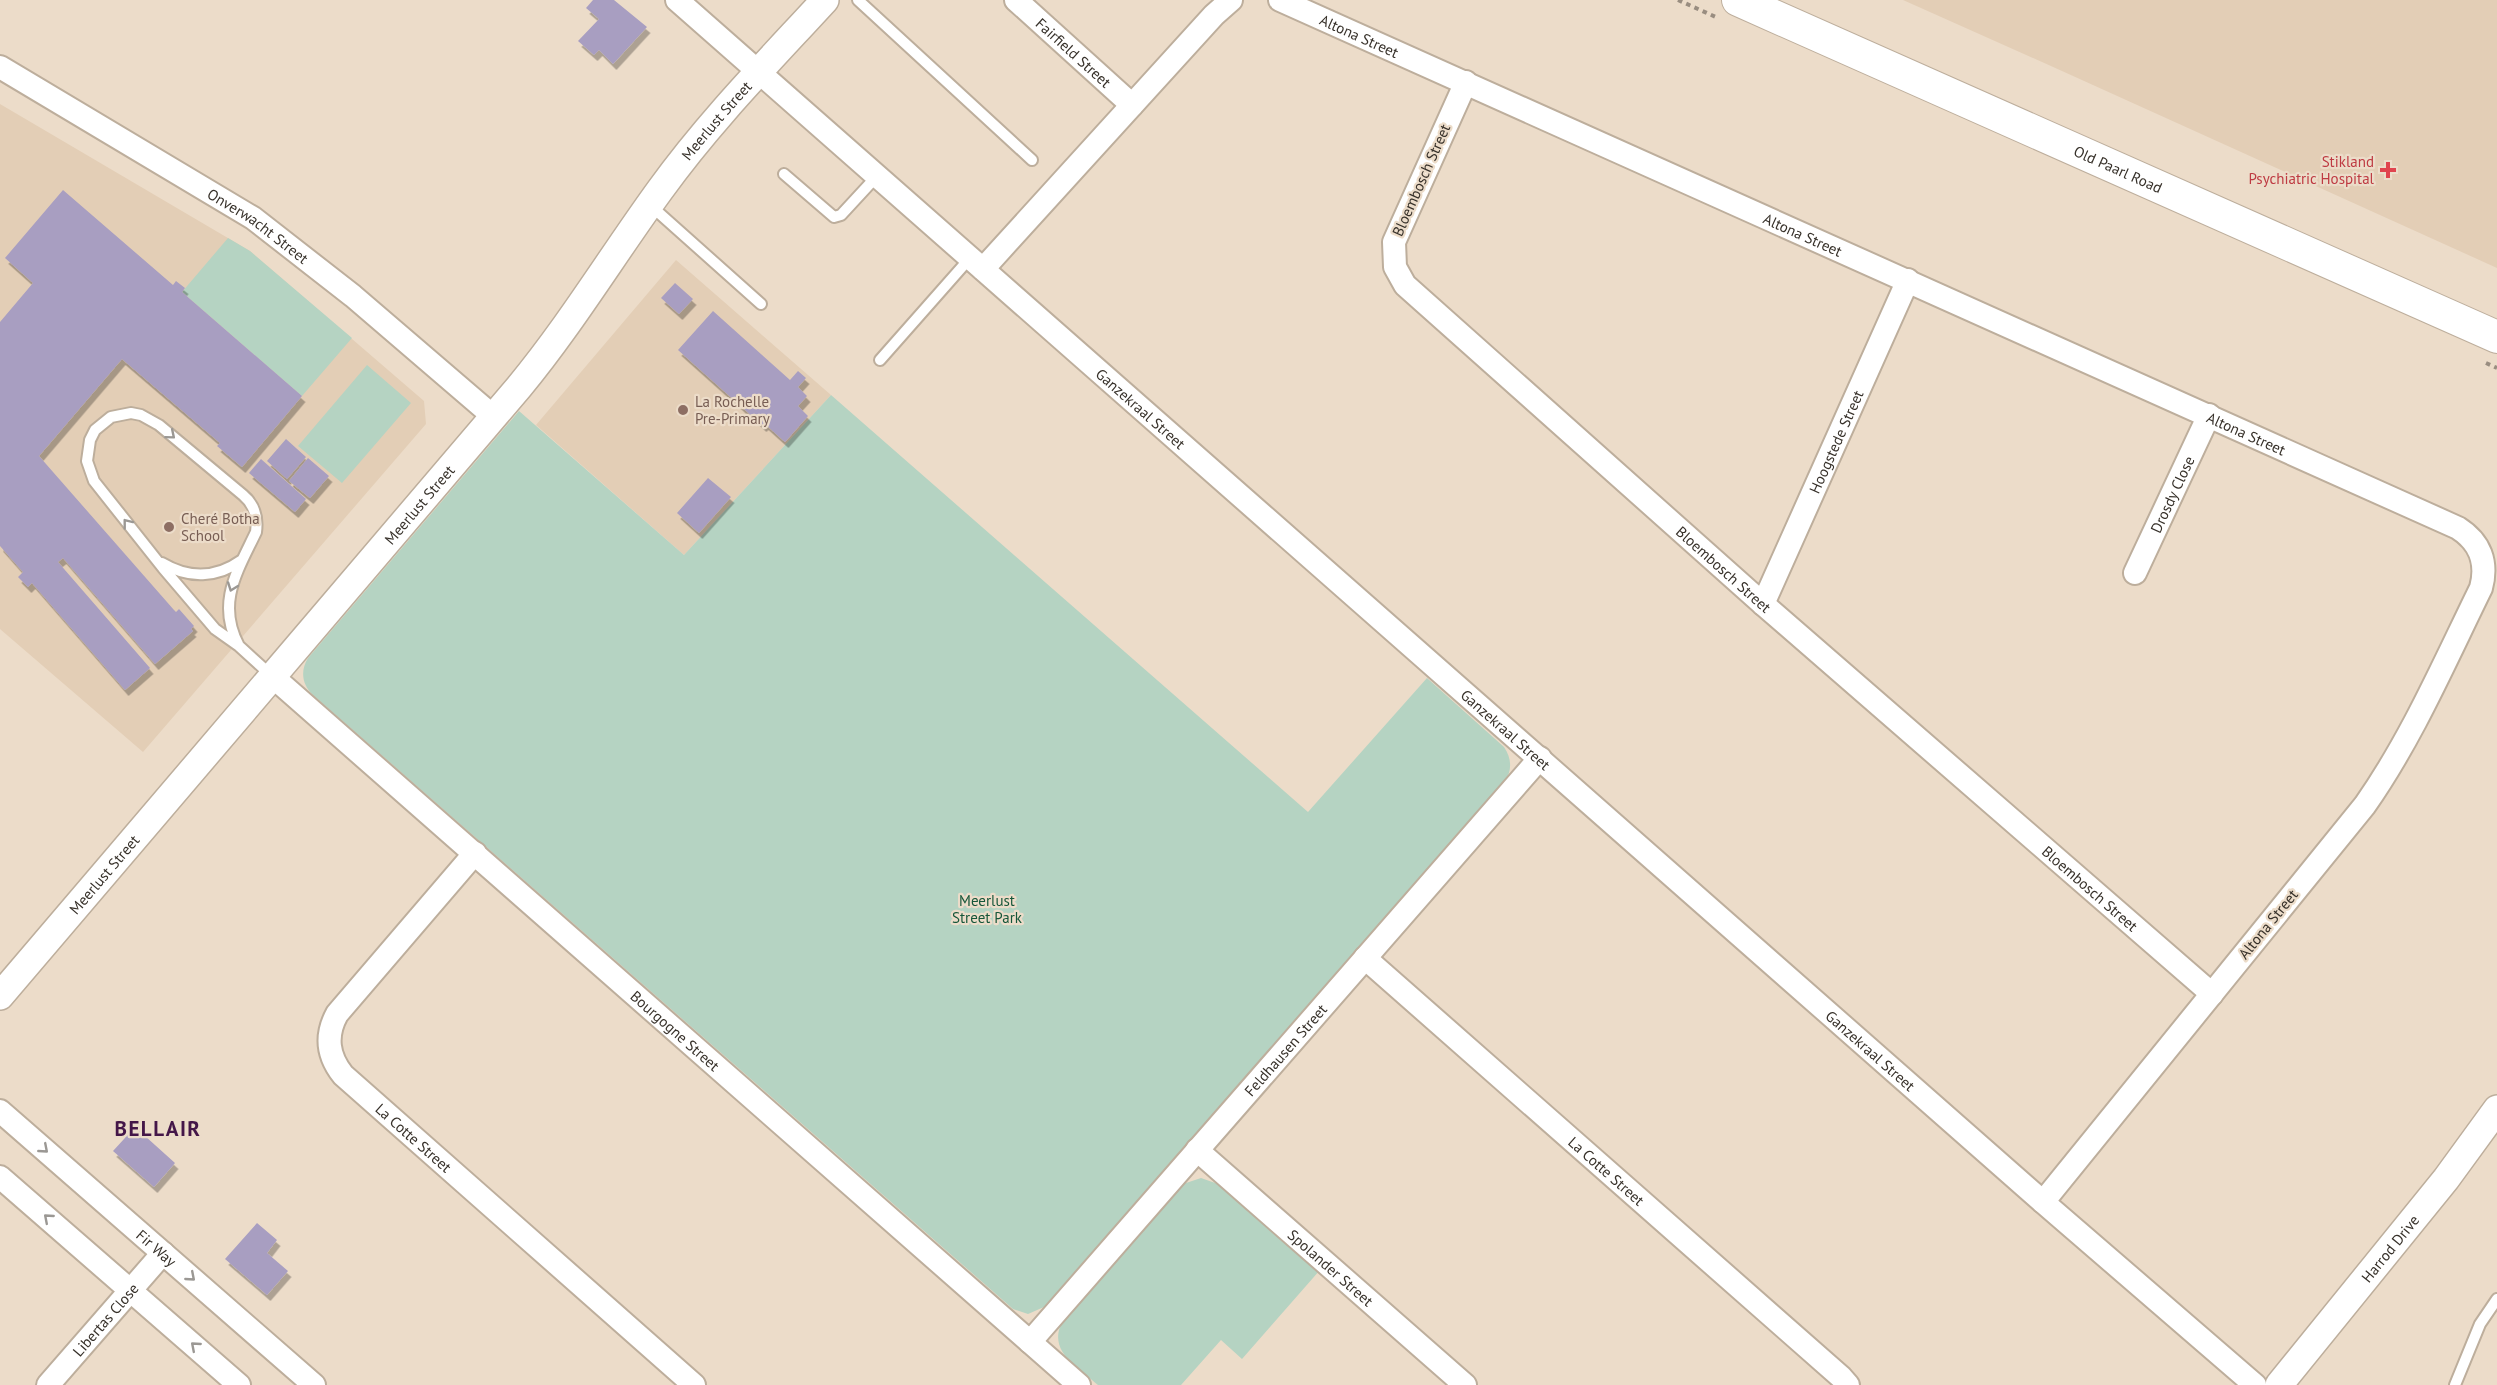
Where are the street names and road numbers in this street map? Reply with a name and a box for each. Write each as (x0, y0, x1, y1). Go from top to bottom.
street label: Altona Street (1317, 10, 1402, 61)
street label: Fairfield Street (1032, 13, 1115, 91)
street label: Meerlust Street (677, 77, 755, 164)
street label: Bloembosch Street (1388, 121, 1454, 239)
street label: Old Paarl Road (2071, 141, 2165, 197)
street label: Onverwacht Street (204, 184, 312, 267)
street label: Altona Street (1761, 208, 1845, 260)
street label: Ganzekraal Street (1092, 364, 1190, 453)
street label: Hoogstede Street (1804, 387, 1867, 496)
street label: Altona Street (2204, 407, 2289, 459)
street label: Drosdy Close (2146, 453, 2198, 536)
street label: Meerlust Street (380, 461, 458, 548)
street label: Bloembosch Street (1672, 522, 1775, 616)
street label: Ganzekraal Street (1457, 685, 1554, 774)
street label: Meerlust Street (65, 831, 143, 918)
street label: Bloembosch Street (2038, 841, 2142, 935)
street label: Altona Street (2234, 885, 2302, 963)
street label: Bourgogne Street (627, 986, 724, 1075)
street label: Feldhausen Street (1240, 1000, 1331, 1100)
street label: Ganzekraal Street (1822, 1006, 1919, 1095)
street label: La Cotte Street (372, 1099, 456, 1176)
street label: La Cotte Street (1565, 1132, 1649, 1209)
street label: Harrod Drive (2357, 1211, 2423, 1286)
street label: Fir Way (133, 1225, 181, 1270)
street label: Spolander Street (1284, 1225, 1377, 1310)
street label: Libertas Close (68, 1279, 142, 1360)

